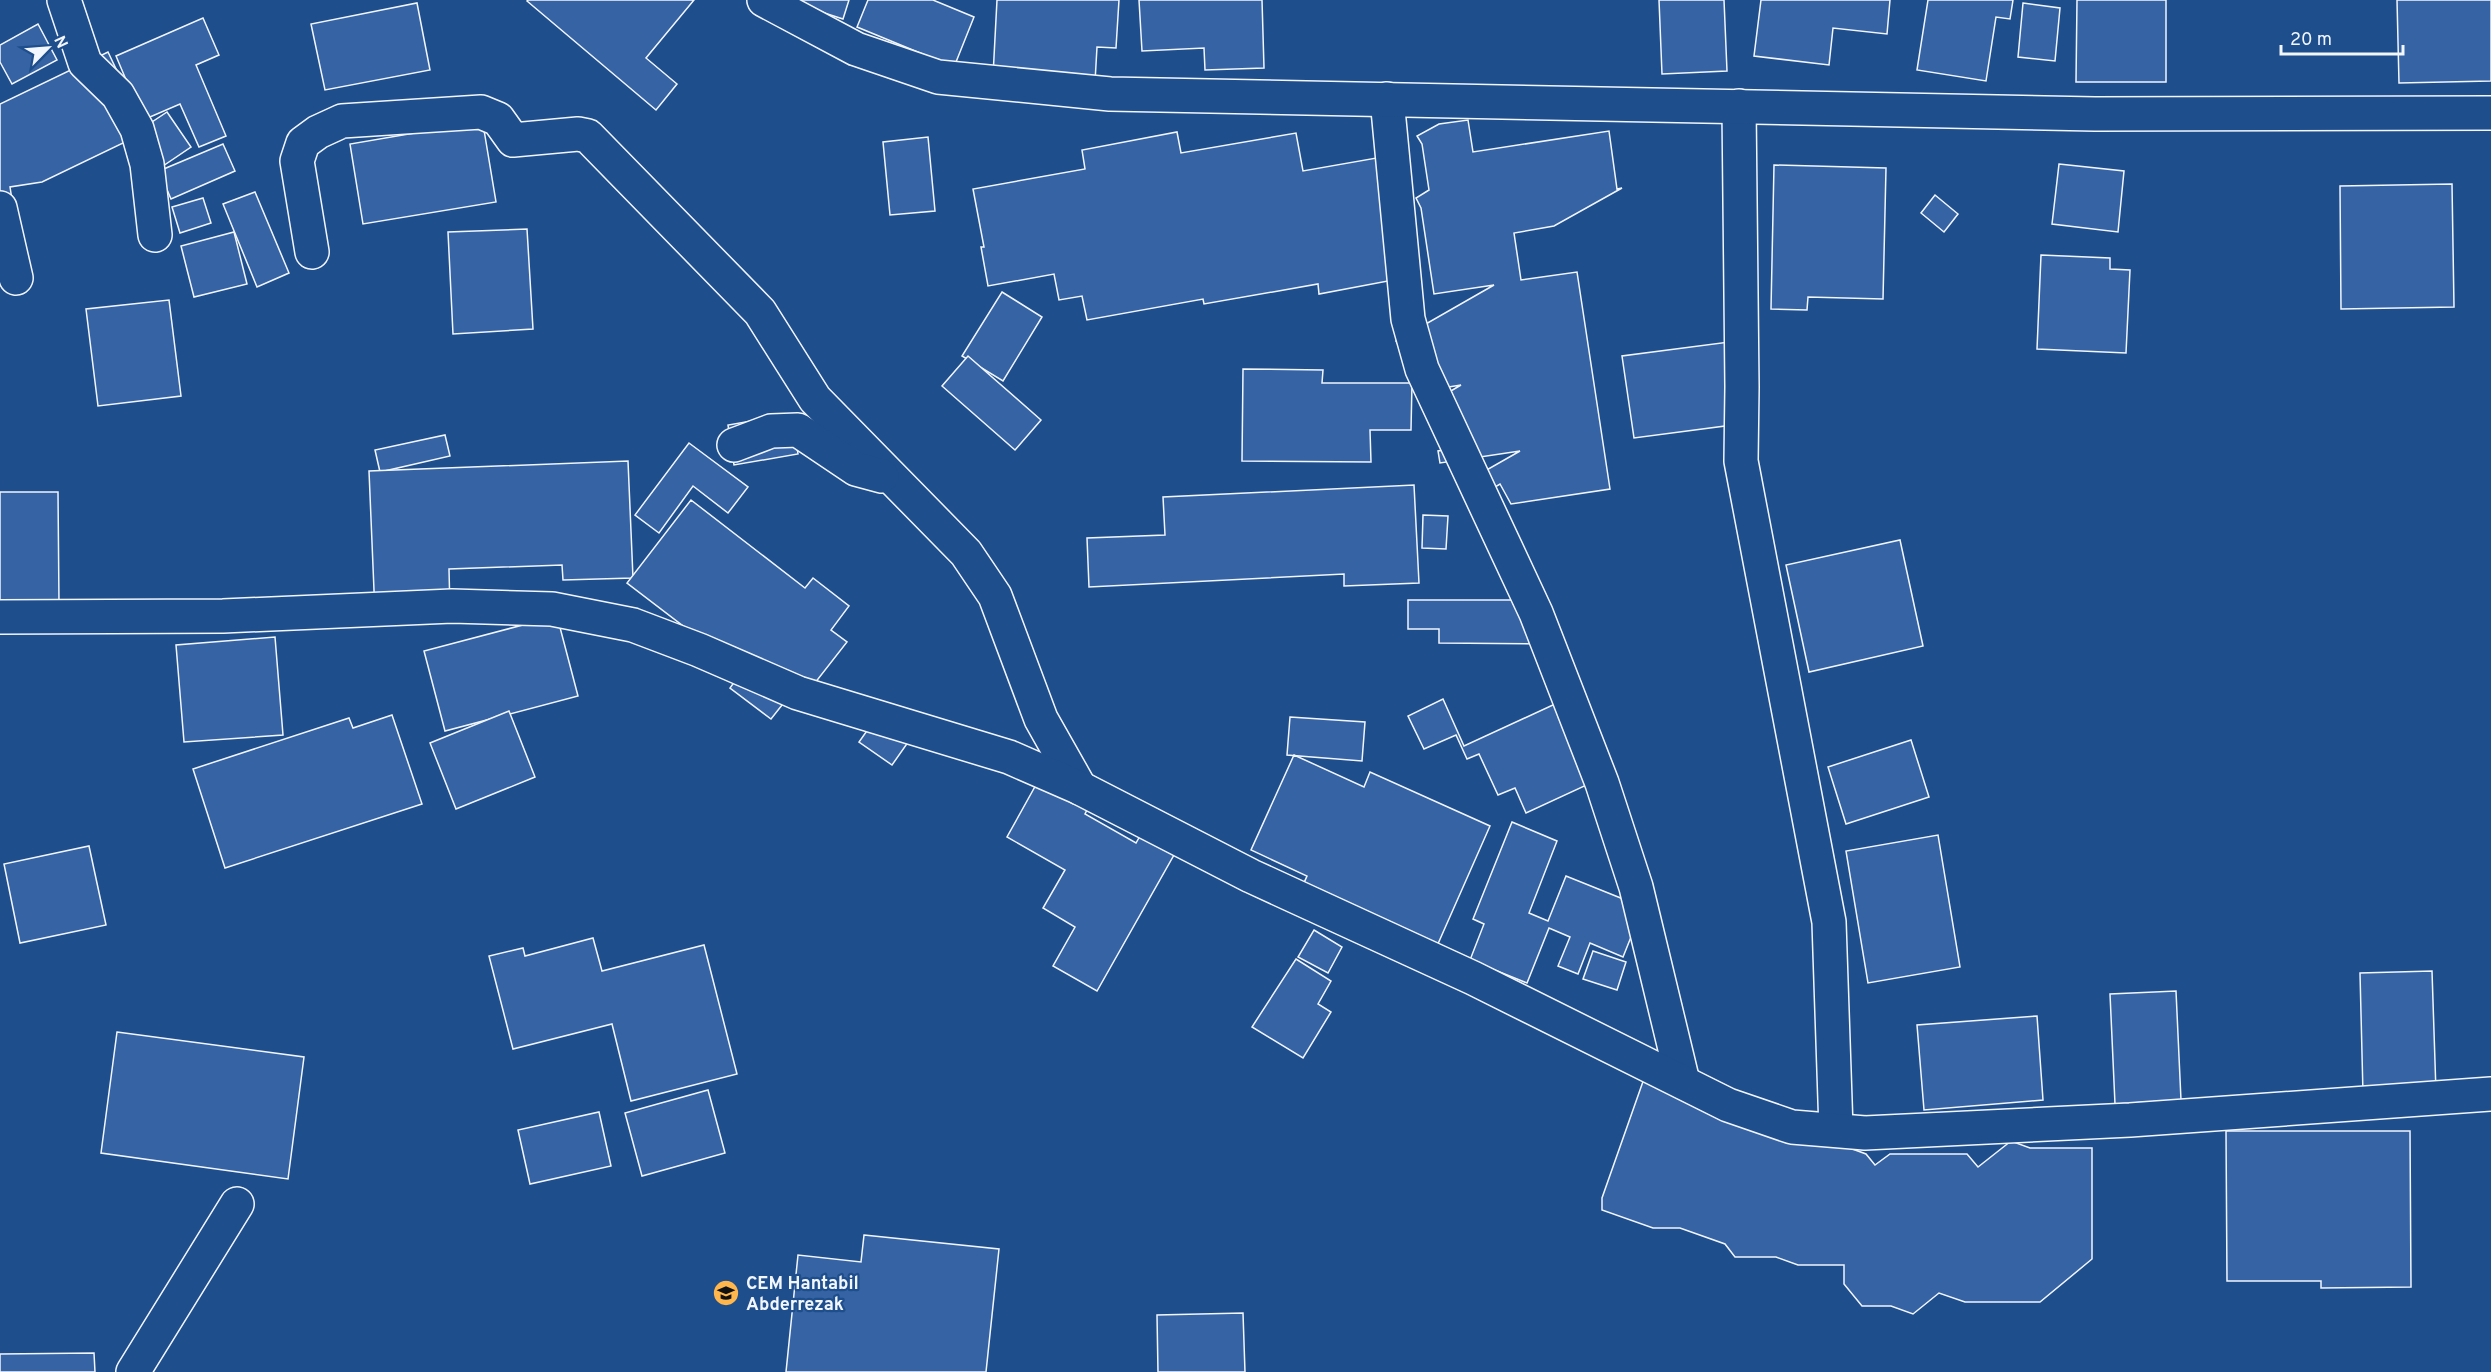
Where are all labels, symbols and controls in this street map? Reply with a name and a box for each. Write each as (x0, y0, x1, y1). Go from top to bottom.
north arrow (18, 18, 78, 78)
scale bar (2281, 18, 2402, 56)
text: 20 m (2290, 29, 2332, 52)
text: N (48, 33, 71, 52)
place label: CEM Hantabil Abderrezak (746, 1273, 859, 1317)
school or university icon: CEM Hantabil Abderrezak (711, 1278, 741, 1308)

